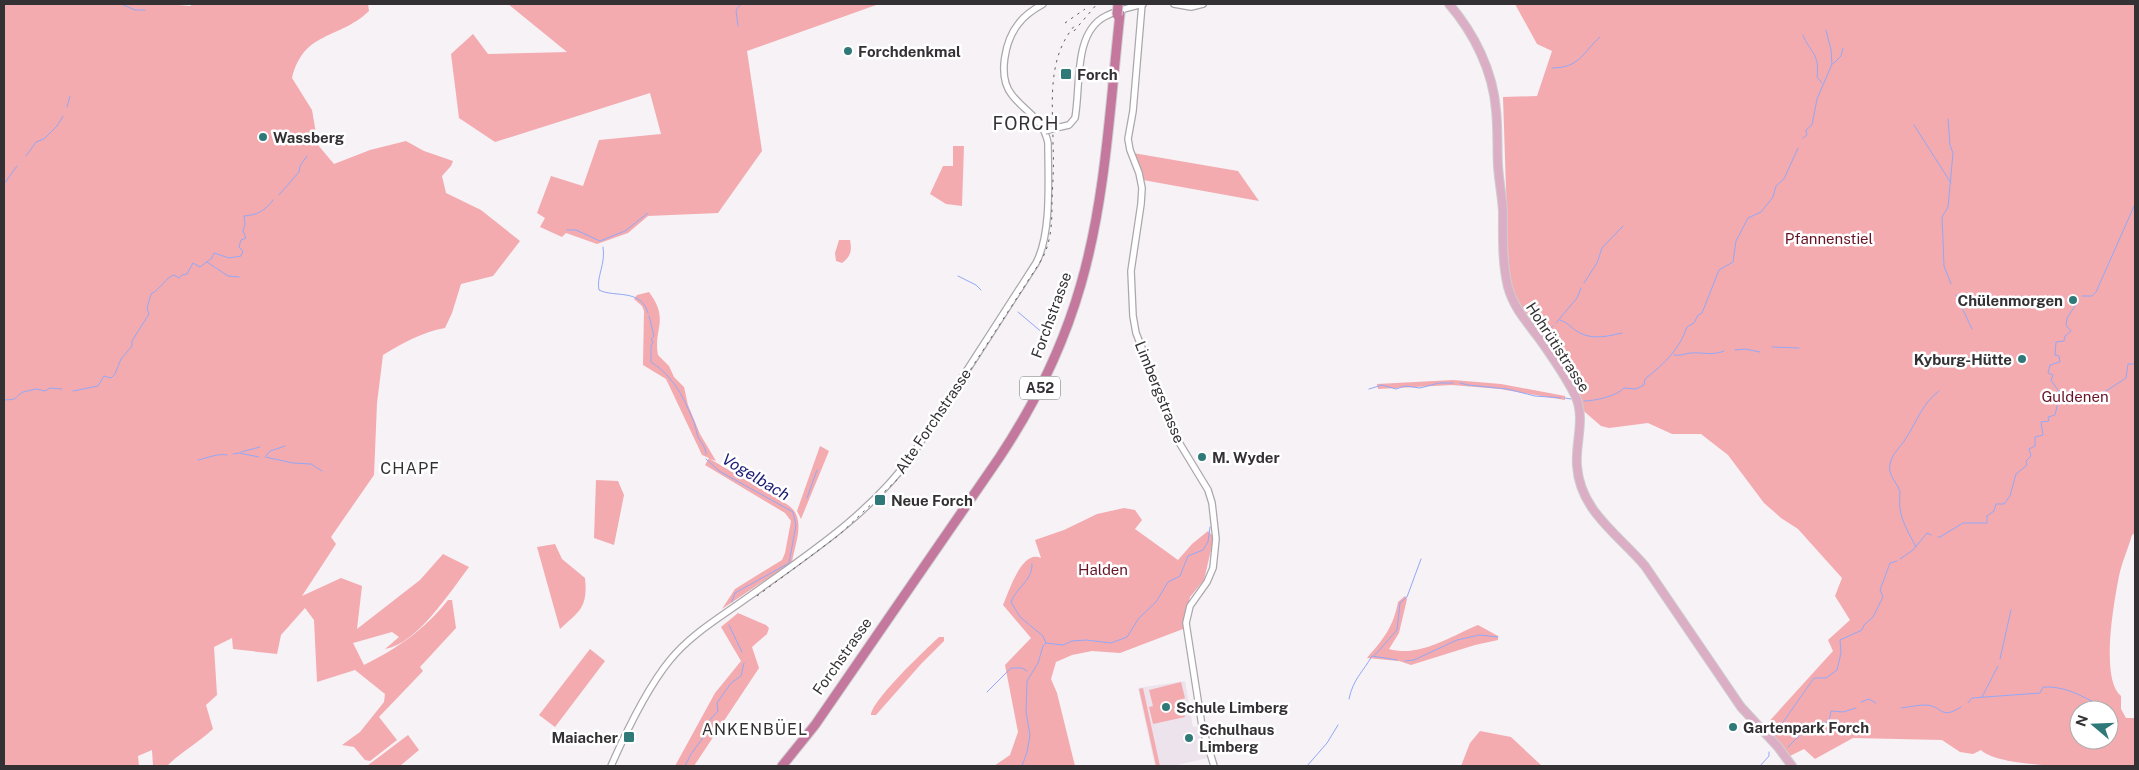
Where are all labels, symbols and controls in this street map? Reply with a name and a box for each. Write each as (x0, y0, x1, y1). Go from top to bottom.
place label: Forchdenkmal (858, 43, 961, 60)
marker: Forchdenkmal (842, 45, 854, 57)
place label: Forch (1077, 66, 1118, 83)
marker: Forch (1059, 67, 1073, 81)
district label: FORCH (992, 113, 1060, 134)
place label: Wassberg (273, 129, 345, 146)
marker: Wassberg (257, 131, 269, 143)
park label: Pfannenstiel (1785, 230, 1873, 247)
street label: Forchstrasse (1028, 270, 1074, 360)
place label: Chülenmorgen (1957, 292, 2063, 309)
marker: Chülenmorgen (2067, 294, 2079, 306)
street label: Hohrütistrasse (1523, 299, 1593, 395)
street label: Limbergstrasse (1132, 339, 1188, 445)
place label: Kyburg-Hütte (1914, 351, 2012, 368)
marker: Kyburg-Hütte (2016, 353, 2028, 365)
street label: Alte Forchstrasse (892, 365, 974, 477)
road number: A52 (1020, 376, 1060, 399)
park label: Guldenen (2041, 388, 2109, 405)
water label: Vogelbach (719, 449, 793, 505)
place label: M. Wyder (1212, 449, 1280, 466)
marker: M. Wyder (1196, 451, 1208, 463)
district label: CHAPF (380, 459, 440, 478)
place label: Neue Forch (891, 492, 973, 509)
marker: Neue Forch (873, 493, 887, 507)
park label: Halden (1078, 561, 1128, 578)
street label: Forchstrasse (809, 614, 875, 698)
place label: Schule Limberg (1176, 699, 1289, 716)
north arrow (2069, 700, 2119, 750)
marker: Schule Limberg (1160, 701, 1172, 713)
text: N (2072, 713, 2091, 729)
district label: ANKENBÜEL (702, 719, 808, 739)
place label: Gartenpark Forch (1743, 719, 1869, 736)
place label: Schulhaus Limberg (1199, 721, 1274, 755)
marker: Gartenpark Forch (1727, 721, 1739, 733)
place label: Maiacher (551, 729, 618, 746)
marker: Maiacher (622, 730, 636, 744)
marker: Schulhaus Limberg (1183, 732, 1195, 744)

